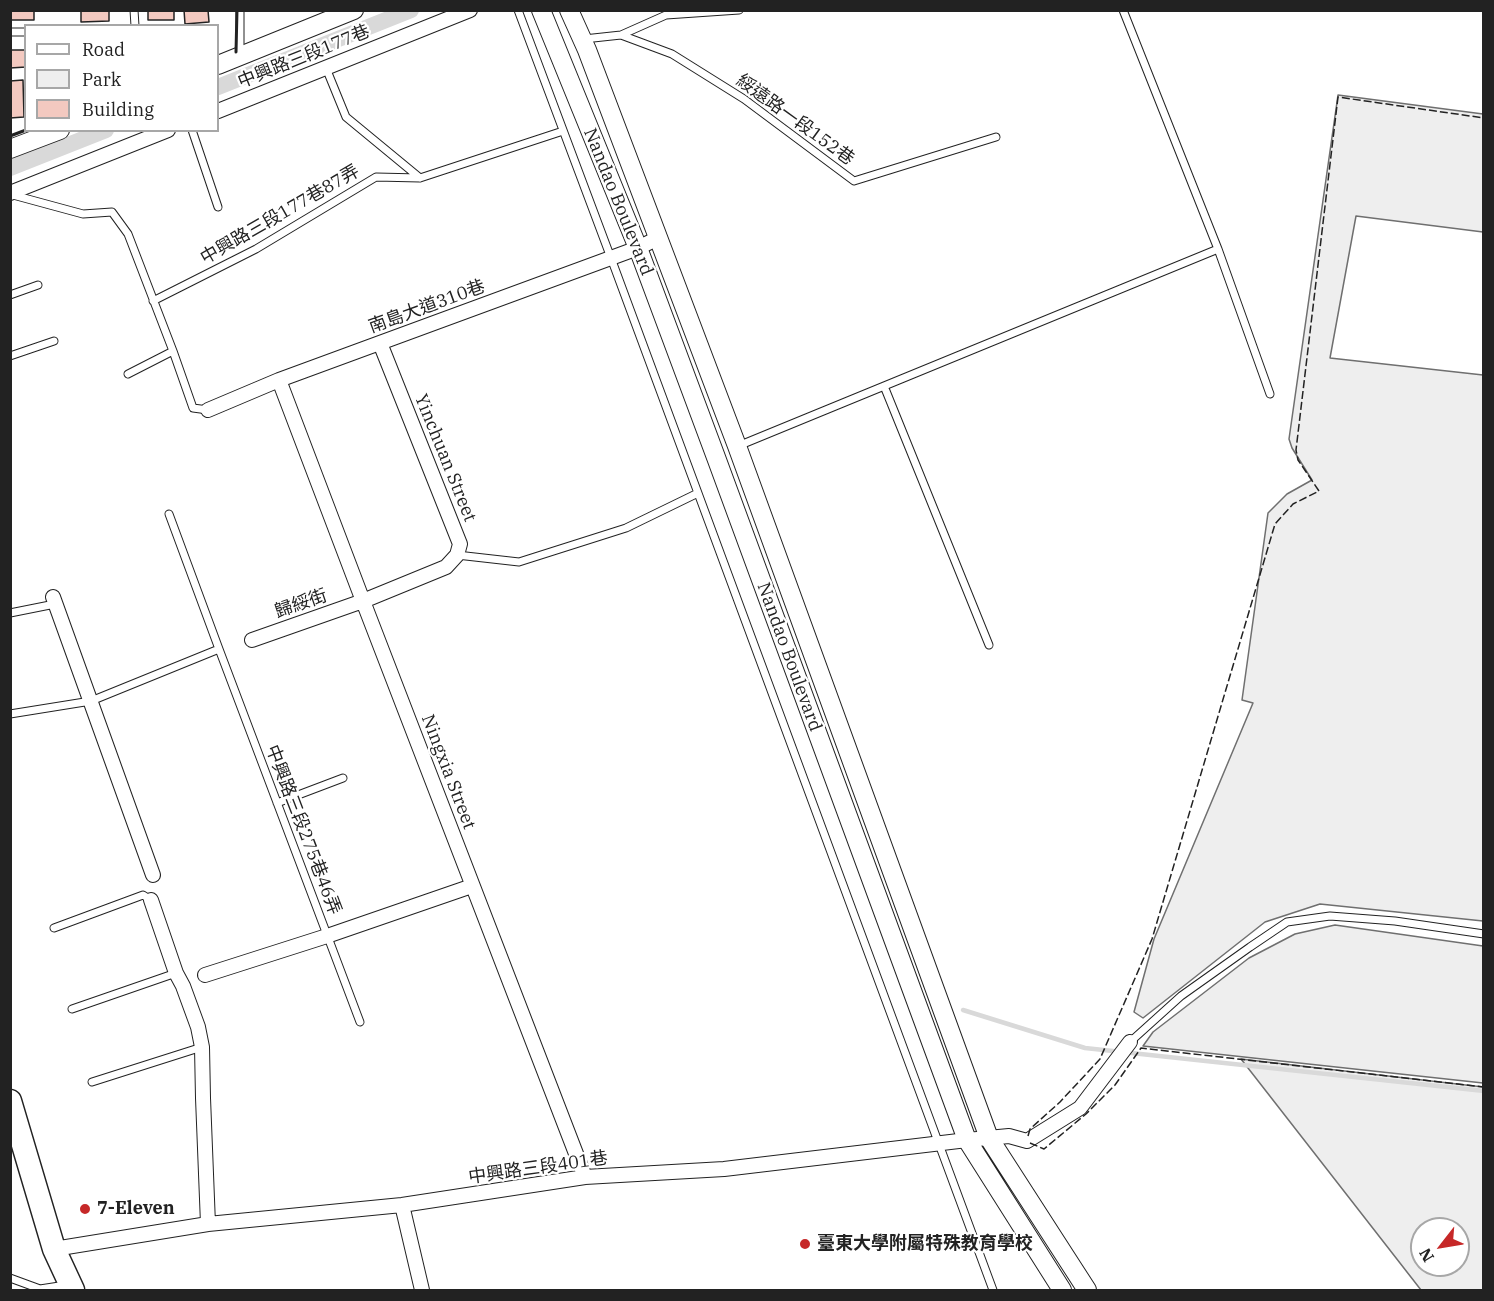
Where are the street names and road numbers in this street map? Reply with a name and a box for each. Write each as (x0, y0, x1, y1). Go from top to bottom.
street label: 中興路三段177巷 (235, 21, 373, 93)
street label: 綏遠路一段152巷 (732, 70, 858, 170)
street label: Nandao Boulevard (579, 125, 657, 279)
street label: 中興路三段177巷87弄 (197, 161, 363, 269)
street label: 南島大道310巷 (366, 276, 488, 338)
street label: Yinchuan Street (410, 391, 480, 525)
street label: Nandao Boulevard (752, 580, 826, 734)
street label: 歸綏街 (272, 585, 330, 623)
street label: Ningxia Street (416, 712, 480, 832)
street label: 中興路三段275巷46弄 (261, 742, 345, 918)
street label: 中興路三段401巷 (467, 1148, 609, 1188)

